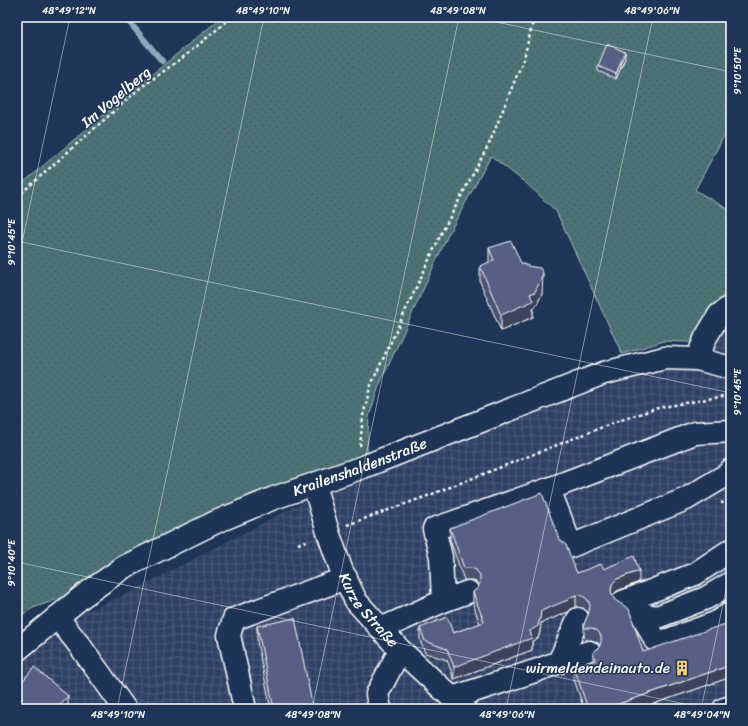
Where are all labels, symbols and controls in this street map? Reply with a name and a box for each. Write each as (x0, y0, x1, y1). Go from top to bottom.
text: 48°49'12"N (42, 2, 96, 20)
text: 48°49'10"N (236, 2, 290, 20)
text: 48°49'08"N (430, 2, 486, 20)
text: 48°49'06"N (624, 2, 680, 20)
text: 9°10'50"E (729, 46, 747, 94)
street label: Im Vogelberg (74, 60, 157, 135)
text: 9°10'45"E (3, 217, 21, 265)
text: 9°10'45"E (729, 367, 747, 415)
street label: Krailenshaldenstraße (289, 430, 431, 503)
text: 9°10'40"E (3, 538, 21, 587)
street label: Kurze Straße (331, 568, 405, 654)
place label: wirmeldendeinauto.de (526, 655, 670, 681)
building icon: wirmeldendeinauto.de (673, 659, 691, 677)
text: 48°49'10"N (91, 706, 145, 724)
text: 48°49'08"N (285, 706, 341, 724)
text: 48°49'06"N (479, 706, 535, 724)
text: 48°49'04"N (674, 706, 730, 724)

